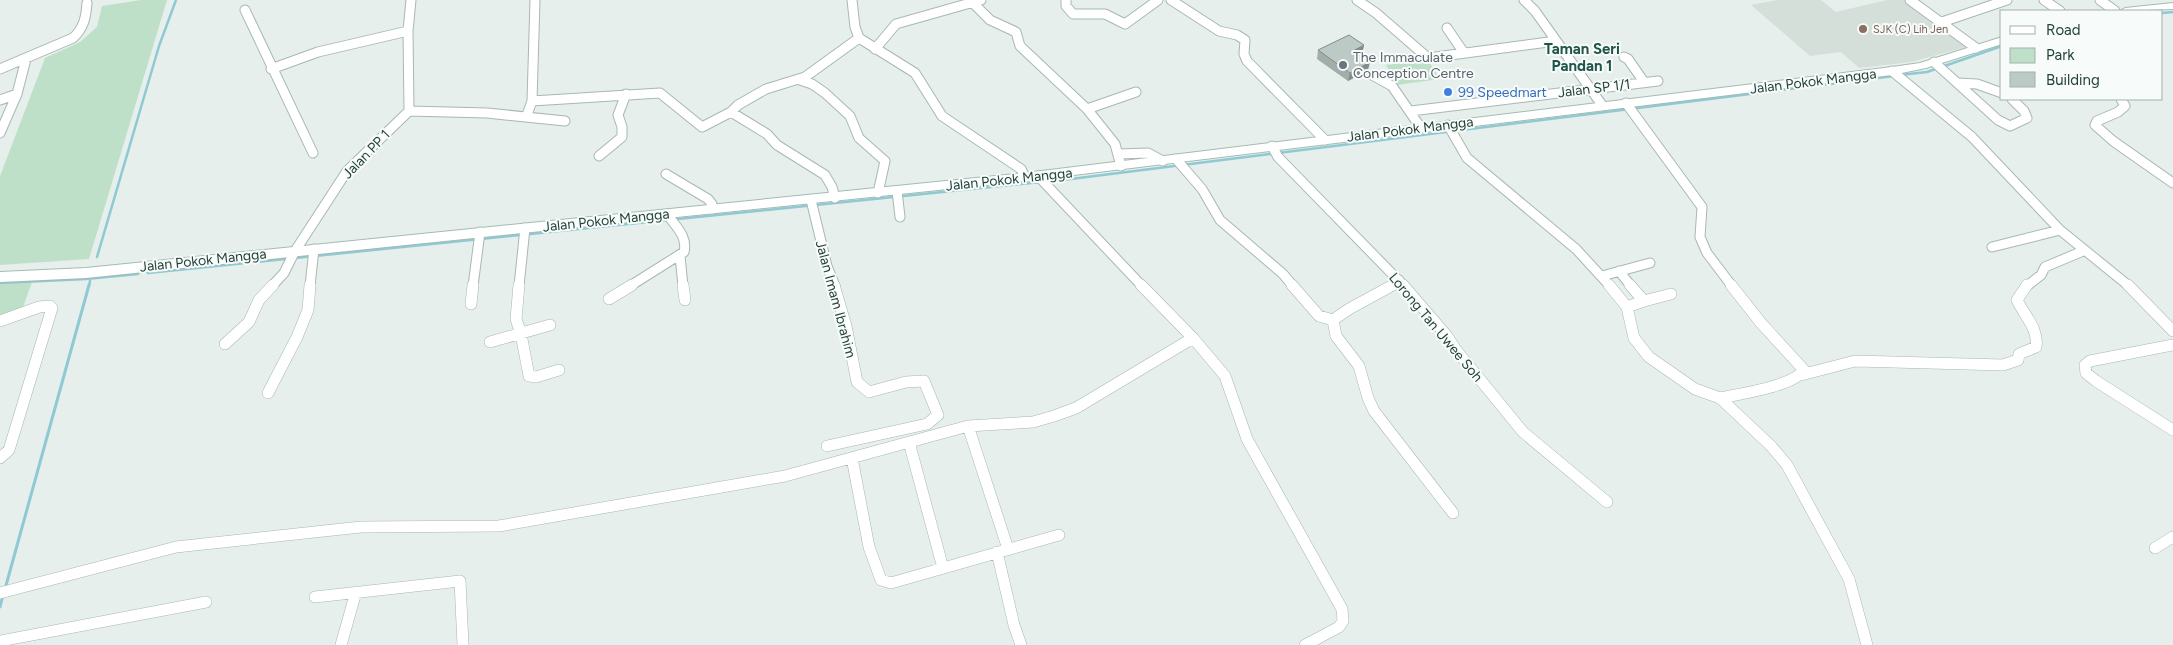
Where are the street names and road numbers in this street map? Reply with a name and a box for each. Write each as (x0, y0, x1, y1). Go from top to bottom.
street label: Jalan Pokok Mangga (1749, 65, 1877, 98)
street label: Jalan SP 1/1 (1557, 76, 1631, 101)
street label: Jalan Pokok Mangga (1346, 113, 1474, 146)
street label: Jalan PP 1 (339, 126, 394, 182)
street label: Jalan Pokok Mangga (945, 164, 1073, 195)
street label: Jalan Pokok Mangga (542, 205, 670, 236)
street label: Jalan Imam Ibrahim (812, 239, 859, 360)
street label: Jalan Pokok Mangga (139, 245, 267, 276)
street label: Lorong Tan Uwee Soh (1385, 269, 1486, 385)

